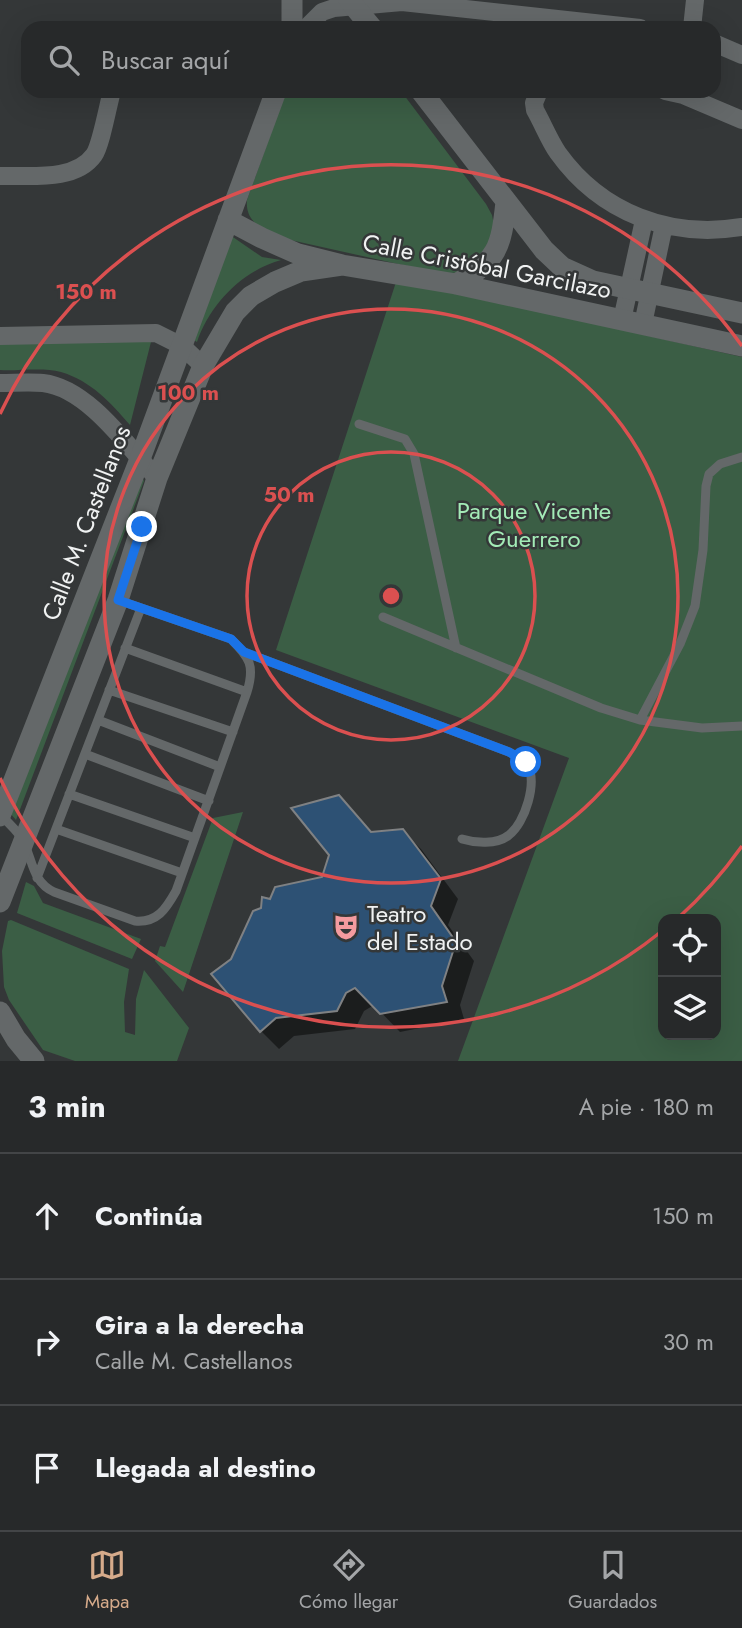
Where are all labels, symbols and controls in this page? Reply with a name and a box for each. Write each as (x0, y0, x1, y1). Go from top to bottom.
search box (21, 21, 721, 98)
icon: search (45, 41, 83, 79)
text: Buscar aquí (101, 41, 229, 79)
street label: Calle Cristóbal Garcilazo (360, 225, 614, 307)
text: 150 m (55, 277, 117, 307)
text: 100 m (157, 378, 219, 408)
street label: Calle M. Castellanos (33, 420, 139, 626)
text: 50 m (264, 480, 314, 510)
park label: Parque Vicente Guerrero (457, 493, 611, 556)
route end (126, 511, 157, 542)
centre of rings (379, 584, 403, 608)
route start (510, 746, 541, 777)
place label: Teatro del Estado (367, 896, 473, 959)
theatre icon: Teatro del Estado (331, 912, 361, 942)
map controls (658, 914, 721, 1040)
button: locate (658, 914, 721, 977)
button: layers (658, 977, 721, 1040)
text: 3 min (28, 1085, 106, 1128)
text: A pie · 180 m (579, 1090, 714, 1124)
icon: ahead (28, 1197, 66, 1235)
text: Continúa (95, 1197, 203, 1235)
text: 150 m (652, 1199, 714, 1233)
text: Gira a la derecha (95, 1306, 304, 1344)
icon: right (28, 1323, 66, 1361)
text: 30 m (663, 1325, 714, 1359)
text: Calle M. Castellanos (95, 1344, 293, 1378)
icon: arrive (28, 1449, 66, 1487)
text: Llegada al destino (95, 1449, 316, 1487)
tab: Mapa (85, 1546, 129, 1615)
tab: Cómo llegar (299, 1546, 398, 1615)
tab: Guardados (568, 1546, 657, 1615)

